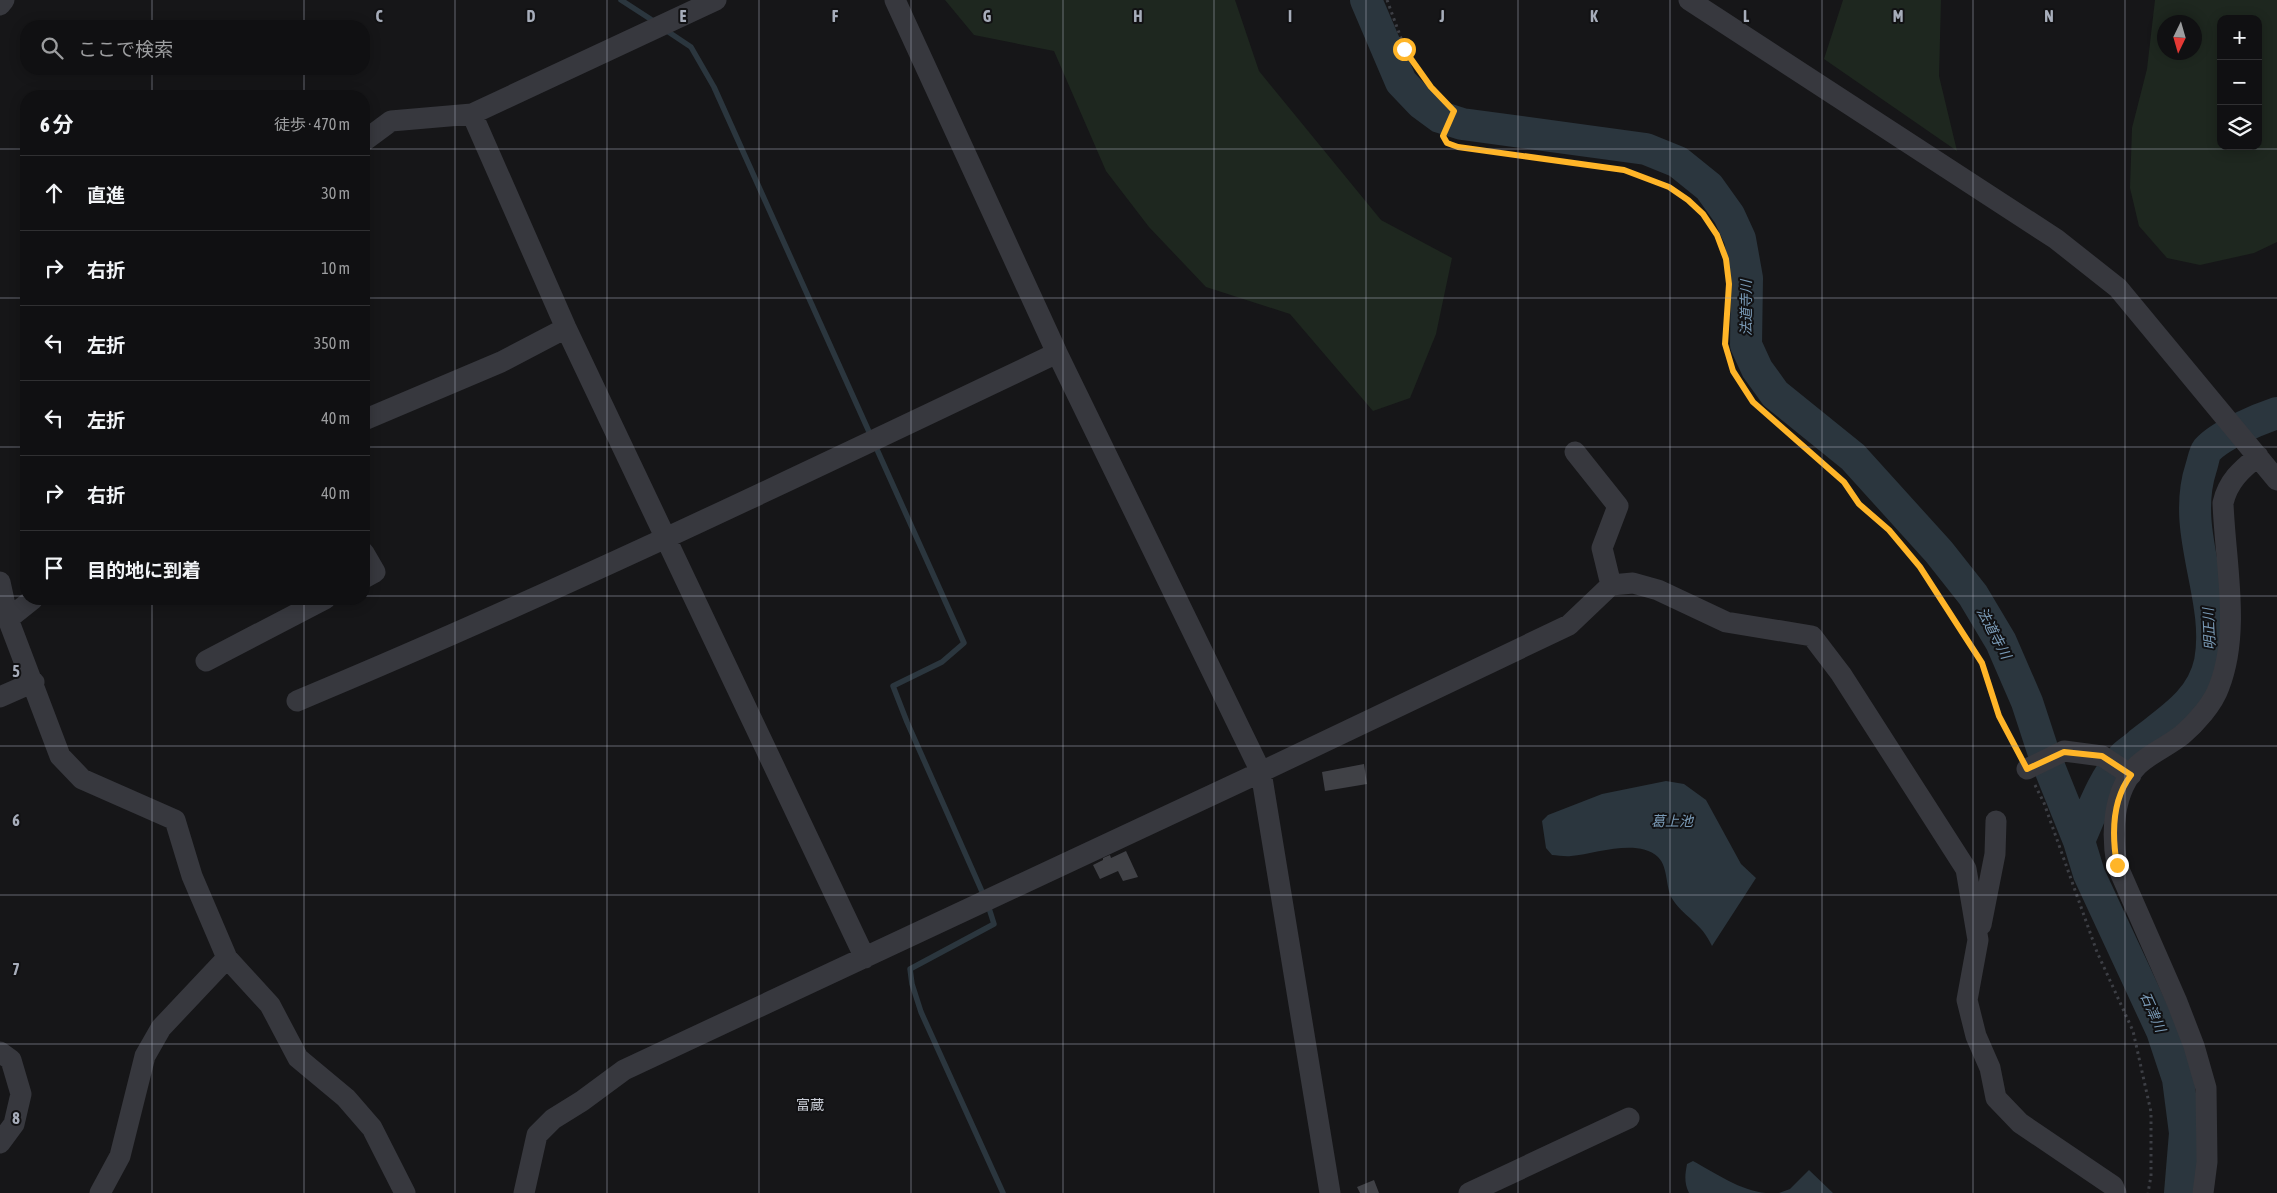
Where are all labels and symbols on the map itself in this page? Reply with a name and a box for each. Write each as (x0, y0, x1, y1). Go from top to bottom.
text: C (375, 7, 383, 25)
text: D (527, 7, 536, 25)
text: E (680, 7, 687, 25)
text: F (832, 7, 839, 25)
text: G (983, 7, 992, 25)
text: H (1133, 7, 1143, 25)
text: I (1288, 7, 1292, 25)
text: J (1438, 7, 1445, 25)
text: K (1590, 7, 1598, 25)
text: L (1743, 7, 1750, 25)
text: M (1893, 7, 1903, 25)
text: N (2044, 7, 2054, 25)
north arrow (2157, 15, 2202, 60)
route start (1393, 38, 1416, 61)
water label: 法道寺川 (1738, 278, 1754, 336)
water label: 法道寺川 (1974, 605, 2015, 663)
water label: 明正川 (2200, 606, 2218, 650)
text: 5 (12, 662, 20, 680)
text: 6 (12, 811, 20, 829)
water label: 葛上池 (1651, 813, 1695, 829)
route end (2106, 854, 2129, 877)
text: 7 (12, 960, 20, 978)
water label: 石津川 (2137, 990, 2170, 1036)
district label: 富蔵 (796, 1097, 824, 1113)
text: 8 (12, 1109, 20, 1127)

